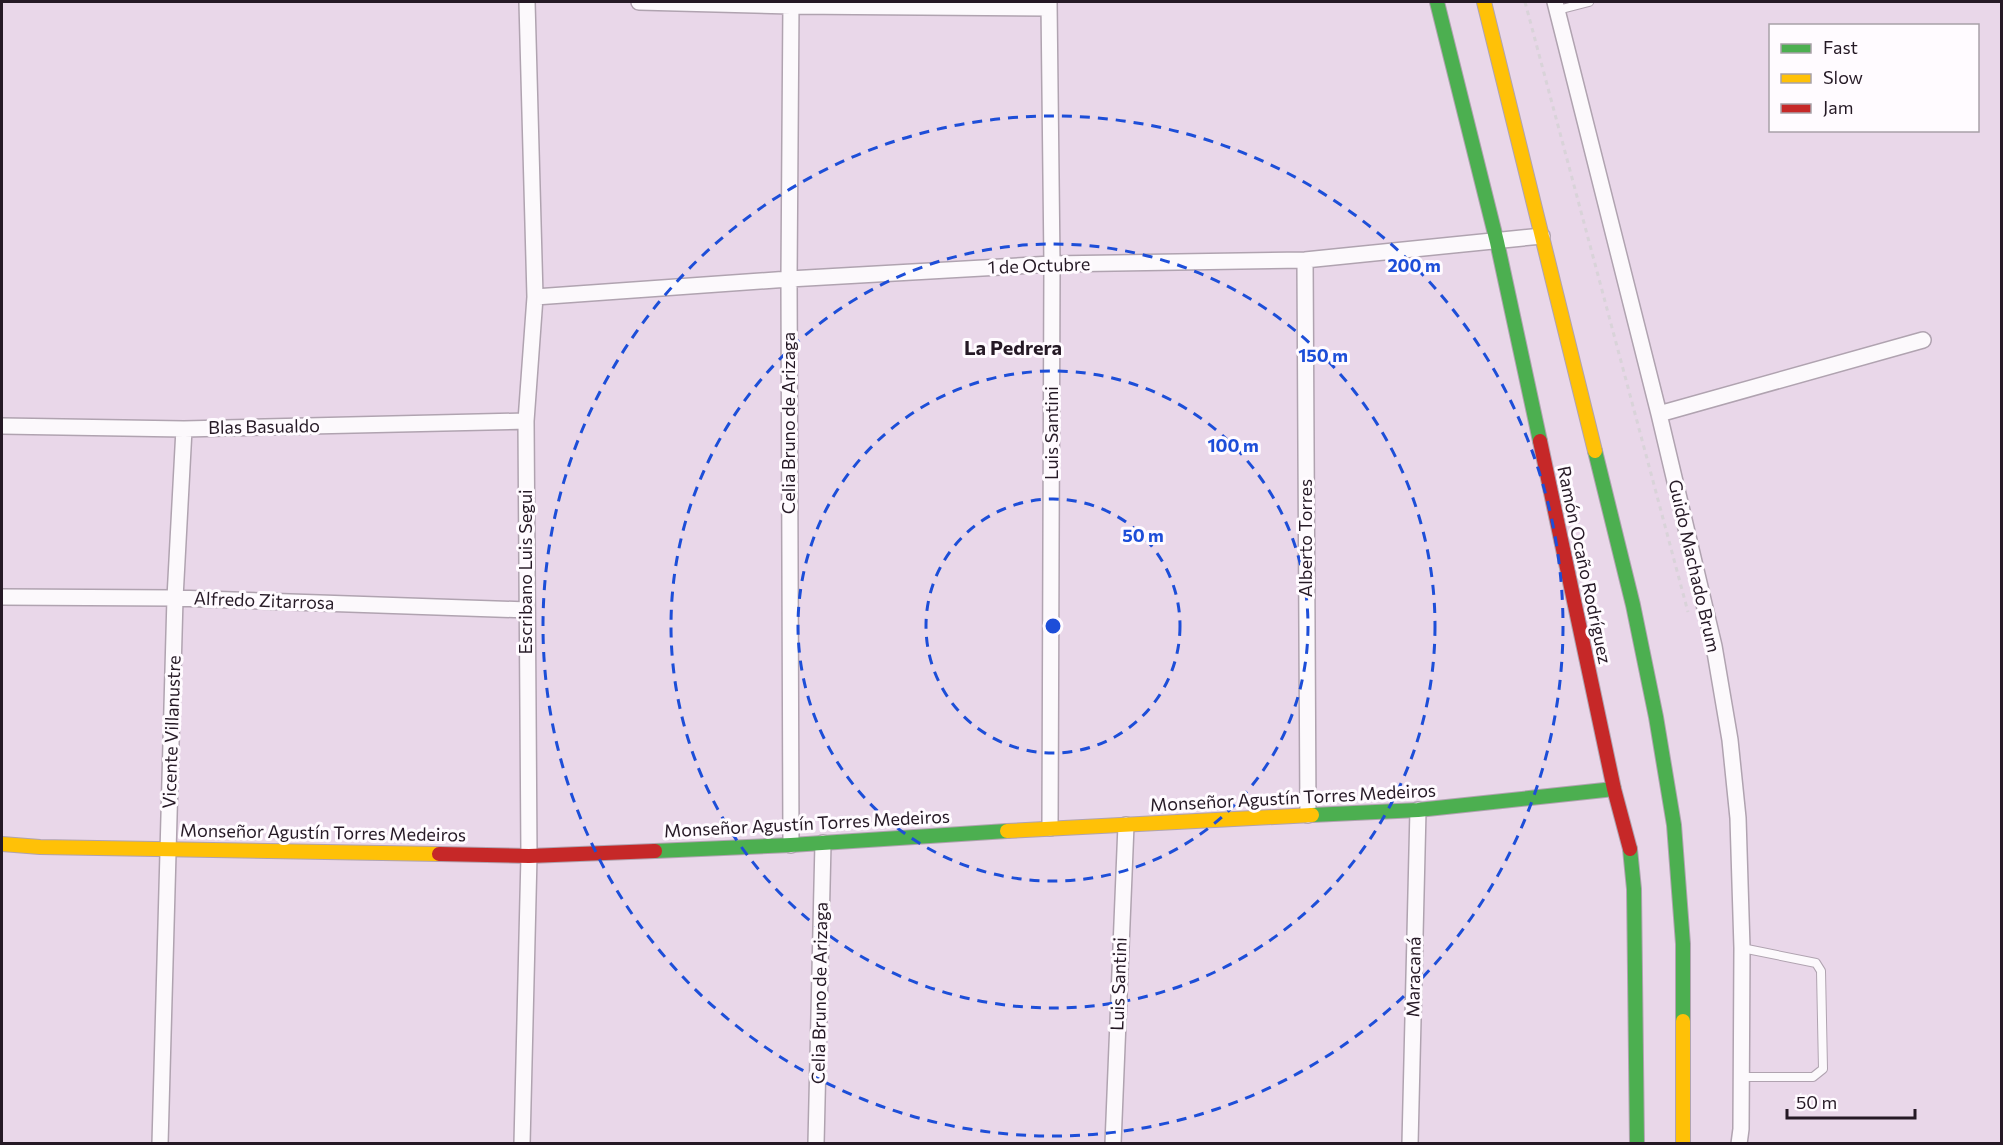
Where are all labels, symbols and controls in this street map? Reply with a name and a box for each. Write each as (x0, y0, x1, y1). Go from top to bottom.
legend (1769, 24, 1979, 132)
text: Fast (1823, 36, 1858, 58)
text: Slow (1823, 66, 1863, 88)
text: Jam (1823, 96, 1853, 118)
street label: 1 de Octubre (987, 252, 1091, 278)
text: 200 m (1387, 254, 1441, 276)
street label: Celia Bruno de Arizaga (777, 332, 799, 514)
district label: La Pedrera (964, 335, 1062, 359)
text: 150 m (1298, 344, 1348, 366)
street label: Luis Santini (1040, 386, 1062, 480)
street label: Blas Basualdo (208, 414, 320, 438)
text: 100 m (1207, 434, 1259, 456)
street label: Ramón Ocaño Rodríguez (1553, 464, 1617, 666)
street label: Guido Machado Brum (1664, 477, 1726, 654)
street label: Alberto Torres (1294, 479, 1316, 597)
street label: Escribano Luis Segui (514, 489, 536, 655)
text: 50 m (1122, 524, 1164, 546)
street label: Alfredo Zitarrosa (193, 587, 335, 613)
centre of rings (1043, 616, 1063, 636)
street label: Vicente Villanustre (157, 655, 185, 809)
street label: Monseñor Agustín Torres Medeiros (1149, 779, 1436, 815)
street label: Monseñor Agustín Torres Medeiros (663, 805, 950, 841)
street label: Monseñor Agustín Torres Medeiros (180, 819, 466, 845)
street label: Celia Bruno de Arizaga (806, 902, 832, 1084)
street label: Maracaná (1401, 936, 1425, 1018)
street label: Luis Santini (1105, 937, 1131, 1031)
scale bar (1787, 1082, 1914, 1120)
text: 50 m (1796, 1091, 1837, 1113)

